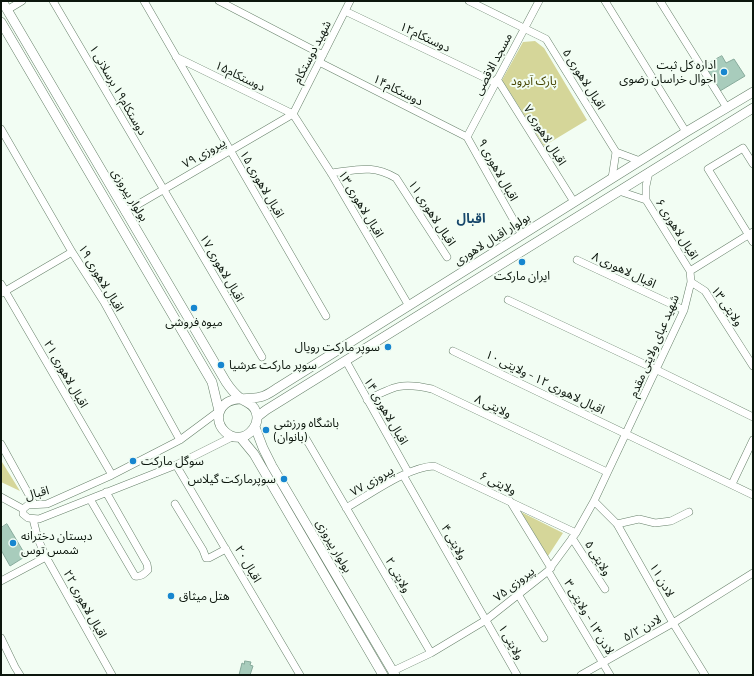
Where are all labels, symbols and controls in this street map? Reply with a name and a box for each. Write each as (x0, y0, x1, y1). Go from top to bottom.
street label: شهید دوستکام (290, 18, 334, 86)
street label: دوستکام۱۲ (397, 19, 453, 55)
street label: مسجد الاقصی (471, 30, 515, 98)
street label: دوستکام۱۹ برسلانی ۱ (86, 42, 150, 138)
street label: اقبال لاهوری ۵ (560, 46, 608, 112)
street label: دوستکام۱۵ (213, 58, 267, 94)
place label: اداره کل ثبت احوال خراسان رضوی (619, 58, 716, 86)
marker: اداره کل ثبت احوال خراسان رضوی (719, 67, 729, 77)
street label: دوستکام۱۴ (371, 71, 425, 109)
park label: پارک آبرود (511, 74, 557, 88)
street label: اقبال لاهوری ۷ (521, 102, 569, 168)
street label: پیروزی ۷۹ (180, 135, 228, 171)
street label: اقبال لاهوری ۹ (475, 136, 521, 204)
street label: اقبال لاهوری ۱۵ (237, 148, 287, 220)
street label: بولوار پیروزی (109, 166, 151, 224)
street label: اقبال لاهوری ۱۳ (335, 168, 387, 240)
street label: اقبال لاهوری ۱۱ (405, 177, 459, 249)
street label: اقبال لاهوری ۶ (653, 196, 701, 262)
street label: بولوار اقبال لاهوری (451, 210, 533, 268)
district label: اقبال (457, 211, 485, 227)
street label: اقبال لاهوری ۱۷ (197, 232, 247, 304)
street label: اقبال لاهوری ۱۹ (75, 242, 127, 314)
street label: اقبال لاهوری ۸ (590, 249, 658, 291)
marker: ایران مارکت (517, 257, 527, 267)
place label: ایران مارکت (494, 269, 550, 283)
street label: ولایتی ۱۳ (708, 283, 746, 329)
street label: شهید عبای ولایتی مقدم (626, 293, 682, 399)
marker: میوه فروشی (189, 303, 199, 313)
place label: میوه فروشی (165, 315, 223, 329)
street label: اقبال لاهوری ۲۱ (41, 338, 91, 410)
place label: سوپر مارکت رویال (295, 340, 380, 354)
marker: سوپر مارکت رویال (383, 342, 393, 352)
street label: اقبال لاهوری ۱۲ - ولایتی ۱۰ (483, 347, 607, 417)
place label: سوپر مارکت عرشیا (229, 358, 317, 372)
marker: سوپر مارکت عرشیا (216, 360, 226, 370)
street label: اقبال لاهوری ۱۴ (361, 375, 411, 447)
street label: ولایتی ۸ (473, 391, 513, 421)
place label: باشگاه ورزشی (بانوان) (274, 416, 339, 444)
marker: باشگاه ورزشی (بانوان) (261, 425, 271, 435)
place label: سوگل مارکت (141, 454, 204, 468)
marker: سوگل مارکت (128, 456, 138, 466)
street label: پیروزی ۷۷ (348, 463, 396, 499)
street label: ولایتی ۶ (478, 468, 518, 498)
place label: سوپرمارکت گیلاس (188, 472, 276, 486)
marker: سوپرمارکت گیلاس (279, 474, 289, 484)
street label: اقبال (23, 483, 51, 503)
street label: بولوار پیروزی (313, 517, 355, 575)
street label: ولایتی ۴ (438, 522, 470, 562)
place label: دبستان دخترانه شمس توس (21, 529, 92, 557)
marker: دبستان دخترانه شمس توس (8, 538, 18, 548)
street label: ولایتی ۵ (582, 538, 614, 578)
street label: اقبال ۲۰ (232, 543, 264, 585)
street label: ولایتی ۲ (382, 555, 414, 595)
street label: لادن ۱۱ (647, 560, 677, 600)
street label: پیروزی ۷۵ (491, 564, 537, 604)
street label: اقبال لاهوری ۲۲ (60, 567, 110, 641)
street label: لادن ۱۳ - ولایتی ۳ (561, 577, 617, 657)
place label: هتل میثاق (179, 589, 230, 603)
marker: هتل میثاق (166, 591, 176, 601)
street label: لادن ۵/۲ (620, 612, 664, 644)
street label: ولایتی ۱ (495, 622, 527, 662)

